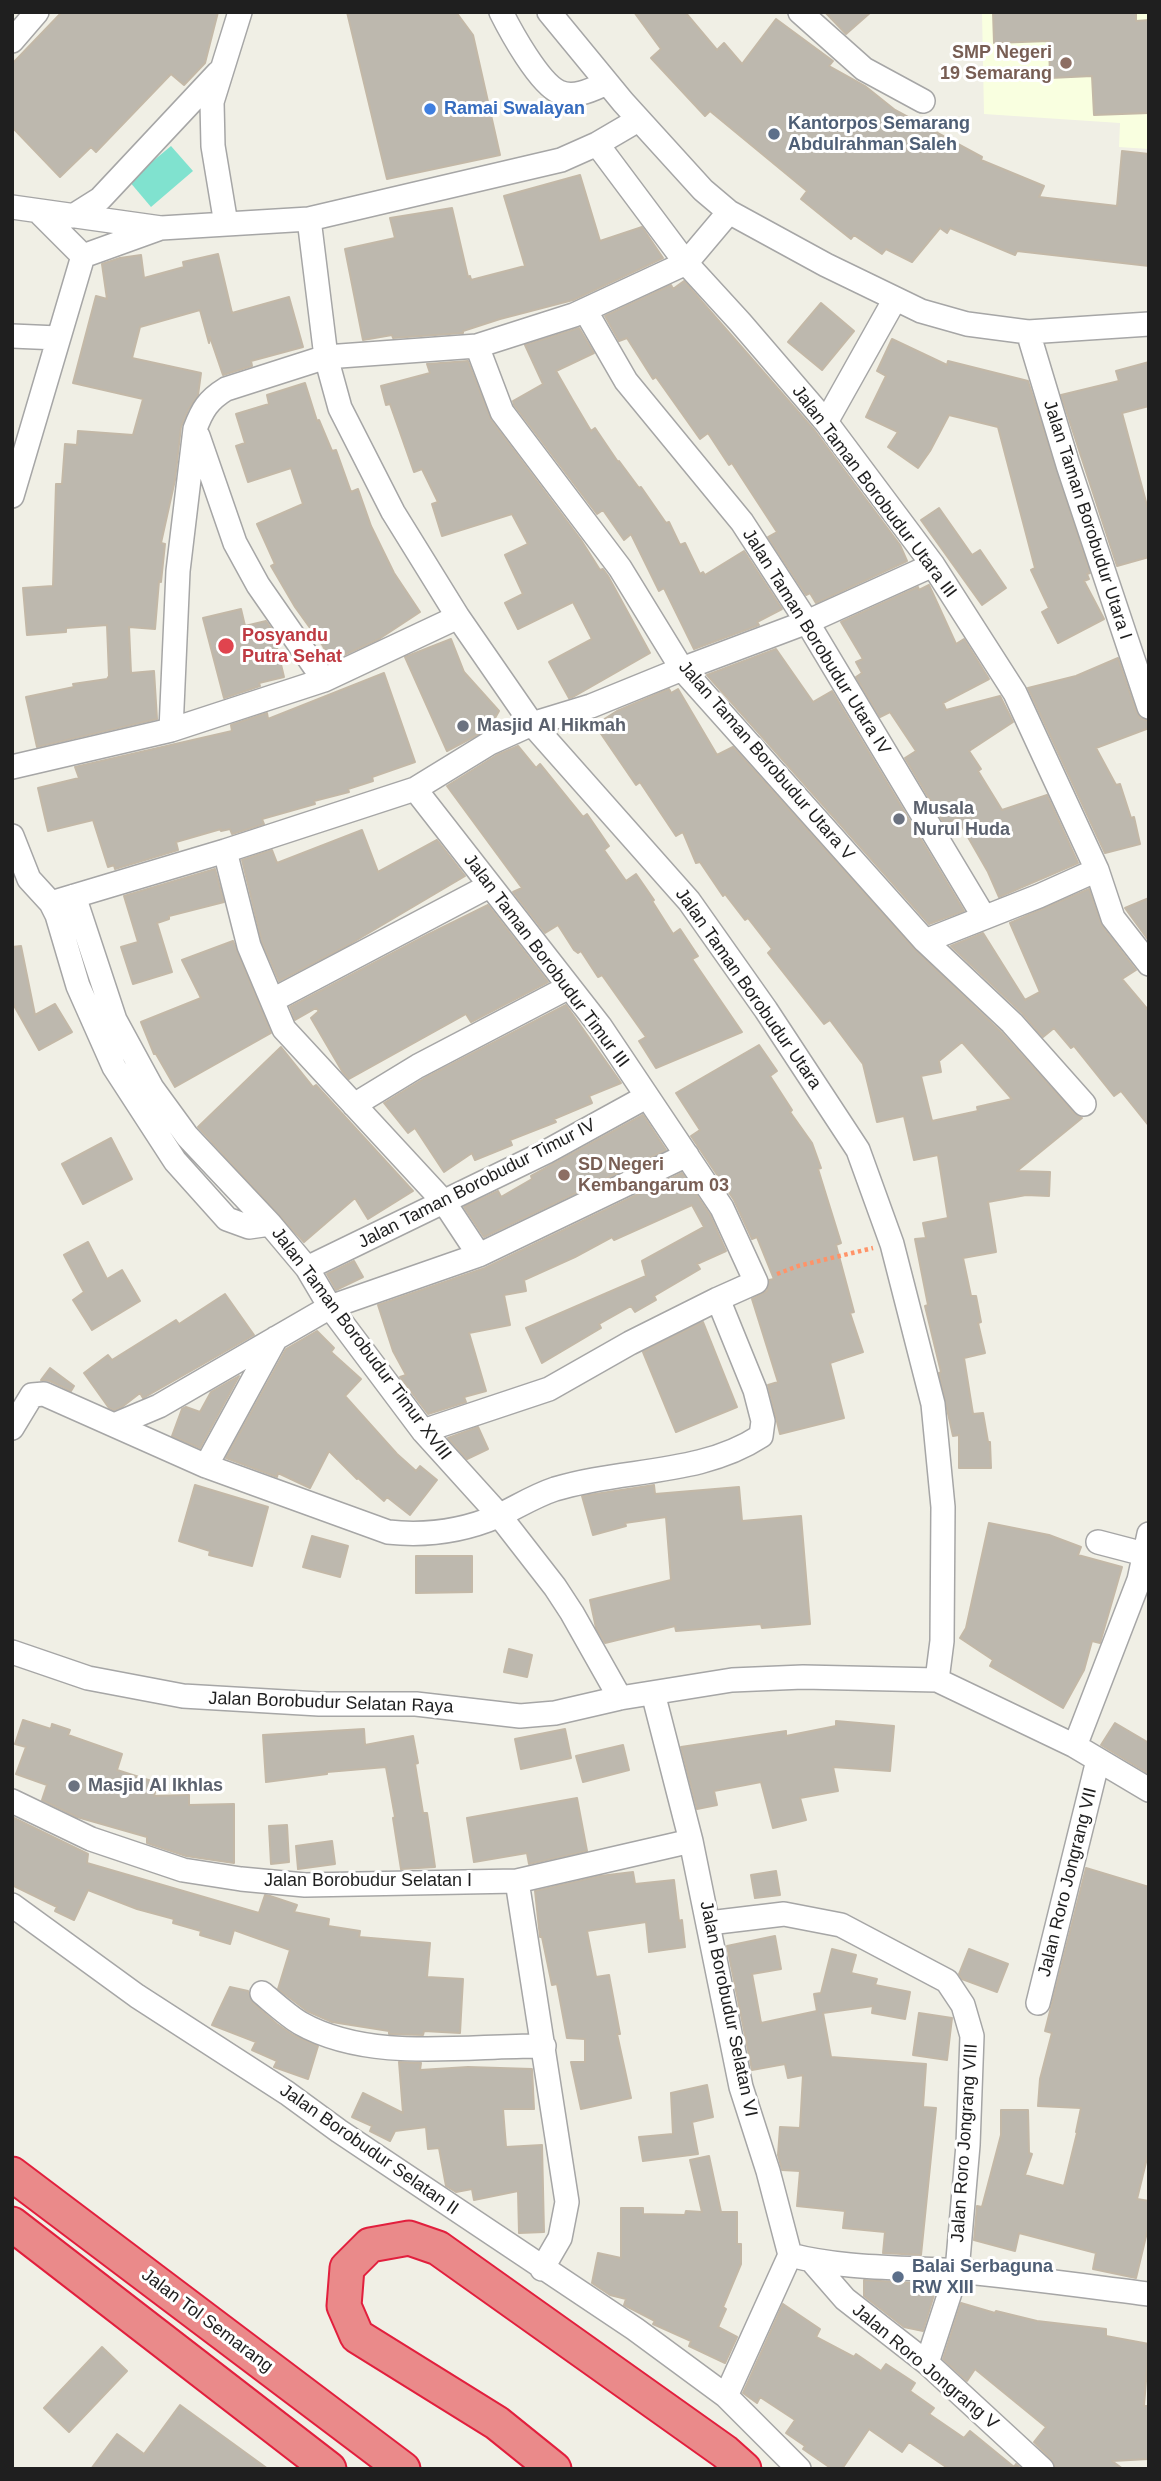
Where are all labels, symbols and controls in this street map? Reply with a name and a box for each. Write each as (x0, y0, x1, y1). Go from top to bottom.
place label: SMP Negeri 19 Semarang (940, 42, 1052, 84)
marker: SMP Negeri 19 Semarang (1058, 55, 1074, 71)
place label: Ramai Swalayan (444, 98, 585, 120)
marker: Ramai Swalayan (422, 101, 438, 117)
place label: Kantorpos Semarang Abdulrahman Saleh (788, 113, 970, 156)
marker: Kantorpos Semarang Abdulrahman Saleh (766, 126, 782, 142)
street label: Jalan Taman Borobudur Utara III (787, 382, 961, 602)
street label: Jalan Taman Borobudur Utara I (1038, 398, 1136, 642)
street label: Jalan Taman Borobudur Utara IV (737, 525, 895, 759)
place label: Posyandu Putra Sehat (242, 625, 342, 668)
marker: Posyandu Putra Sehat (216, 636, 236, 656)
street label: Jalan Taman Borobudur Utara V (673, 657, 859, 865)
place label: Masjid Al Hikmah (477, 715, 626, 737)
marker: Masjid Al Hikmah (455, 718, 471, 734)
place label: Musala Nurul Huda (913, 798, 1010, 840)
marker: Musala Nurul Huda (891, 811, 907, 827)
street label: Jalan Taman Borobudur Timur III (459, 850, 633, 1072)
street label: Jalan Taman Borobudur Utara (670, 884, 826, 1094)
street label: Jalan Taman Borobudur Timur IV (355, 1115, 599, 1253)
place label: SD Negeri Kembangarum 03 (578, 1154, 729, 1196)
marker: SD Negeri Kembangarum 03 (556, 1167, 572, 1183)
street label: Jalan Taman Borobudur Timur XVIII (266, 1224, 456, 1464)
street label: Jalan Borobudur Selatan Raya (208, 1688, 454, 1718)
place label: Masjid Al Ikhlas (88, 1775, 223, 1797)
marker: Masjid Al Ikhlas (66, 1778, 82, 1794)
street label: Jalan Roro Jongrang VII (1034, 1785, 1102, 1979)
street label: Jalan Borobudur Selatan I (264, 1870, 472, 1892)
street label: Jalan Borobudur Selatan VI (695, 1899, 761, 2119)
street label: Jalan Roro Jongrang VIII (947, 2043, 983, 2243)
street label: Jalan Borobudur Selatan II (276, 2080, 462, 2220)
place label: Balai Serbaguna RW XIII (912, 2256, 1053, 2298)
street label: Jalan Tol Semarang (137, 2265, 277, 2377)
marker: Balai Serbaguna RW XIII (890, 2269, 906, 2285)
street label: Jalan Roro Jongrang V (848, 2300, 1002, 2434)

